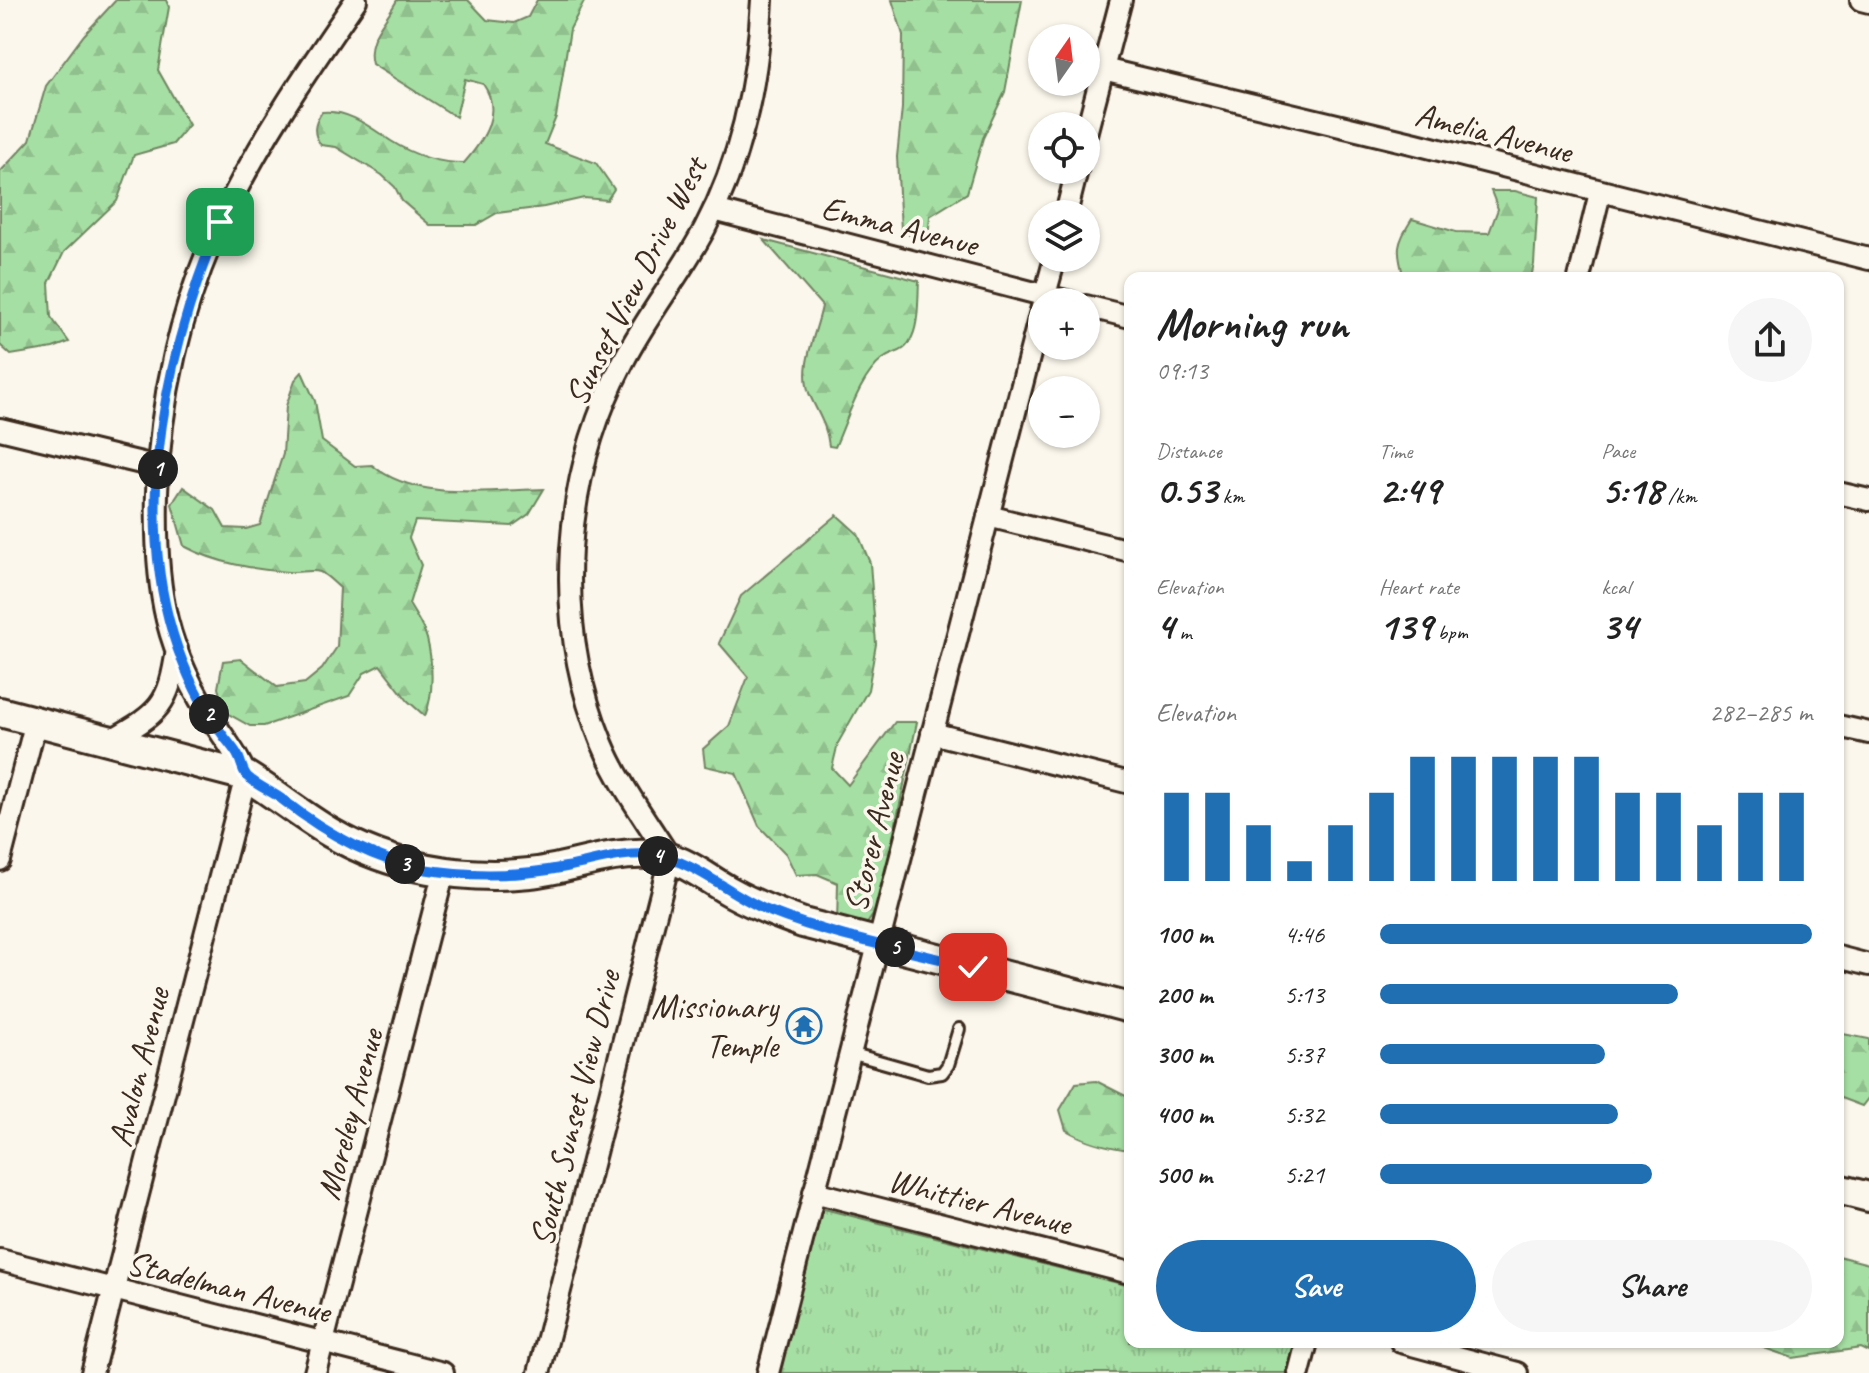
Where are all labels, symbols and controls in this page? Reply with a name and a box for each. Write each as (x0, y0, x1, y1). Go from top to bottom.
north arrow (1028, 24, 1100, 96)
map controls (1028, 24, 1100, 448)
street label: Amelia Avenue (1411, 92, 1578, 173)
button: locate (1028, 112, 1100, 184)
street label: Sunset View Drive West (554, 147, 718, 413)
street label: Emma Avenue (817, 185, 985, 266)
pin (186, 188, 254, 256)
icon: arrive (198, 200, 242, 244)
button: layers (1028, 200, 1100, 272)
button: + (1028, 288, 1100, 360)
text: Morning run (1156, 296, 1348, 351)
button: share (1728, 298, 1812, 382)
text: 09:13 (1156, 354, 1208, 387)
button: − (1028, 376, 1100, 448)
text: Distance (1156, 437, 1222, 465)
text: Time (1379, 437, 1412, 465)
text: Pace (1601, 437, 1635, 465)
pin: 1 (138, 449, 178, 489)
text: 1 (153, 455, 163, 483)
text: 0.53 (1156, 465, 1217, 515)
text: 2:49 (1379, 465, 1440, 515)
text: 5:18 (1601, 465, 1663, 515)
text: km (1217, 482, 1244, 510)
text: /km (1663, 482, 1697, 510)
text: Elevation (1156, 573, 1224, 601)
text: Heart rate (1379, 573, 1459, 601)
text: kcal (1601, 573, 1630, 601)
text: 4 (1156, 601, 1174, 651)
text: 139 (1379, 601, 1432, 651)
text: 34 (1601, 601, 1637, 651)
text: m (1174, 618, 1192, 646)
text: bpm (1432, 618, 1468, 646)
pin: 2 (189, 694, 229, 734)
text: Elevation (1156, 696, 1236, 729)
text: 282–285 m (1709, 696, 1812, 729)
text: 2 (204, 700, 214, 728)
street label: Storer Avenue (833, 746, 914, 916)
pin: 4 (638, 836, 678, 876)
text: 4 (653, 842, 663, 870)
pin: 3 (385, 844, 425, 884)
text: 3 (400, 850, 410, 878)
text: 100 m (1156, 918, 1212, 951)
text: 4:46 (1284, 918, 1324, 951)
pin: 5 (875, 927, 915, 967)
text: 5 (890, 933, 900, 961)
pin (939, 933, 1007, 1001)
icon: check (951, 945, 995, 989)
street label: South Sunset View Drive (519, 964, 630, 1251)
text: 200 m (1156, 978, 1212, 1011)
text: 5:13 (1284, 978, 1324, 1011)
street label: Avalon Avenue (98, 981, 179, 1151)
place label: Missionary Temple (651, 985, 780, 1067)
temple icon: Missionary Temple (785, 1007, 823, 1045)
street label: Moreley Avenue (306, 1022, 393, 1204)
text: 300 m (1156, 1038, 1212, 1071)
text: 5:37 (1284, 1038, 1324, 1071)
text: 400 m (1156, 1098, 1212, 1131)
text: 5:32 (1284, 1098, 1324, 1131)
street label: Whittier Avenue (884, 1158, 1077, 1245)
text: 500 m (1156, 1158, 1212, 1191)
text: 5:21 (1284, 1158, 1324, 1191)
street label: Stadelman Avenue (123, 1240, 337, 1333)
button: Save (1156, 1240, 1476, 1332)
button: Share (1492, 1240, 1812, 1332)

